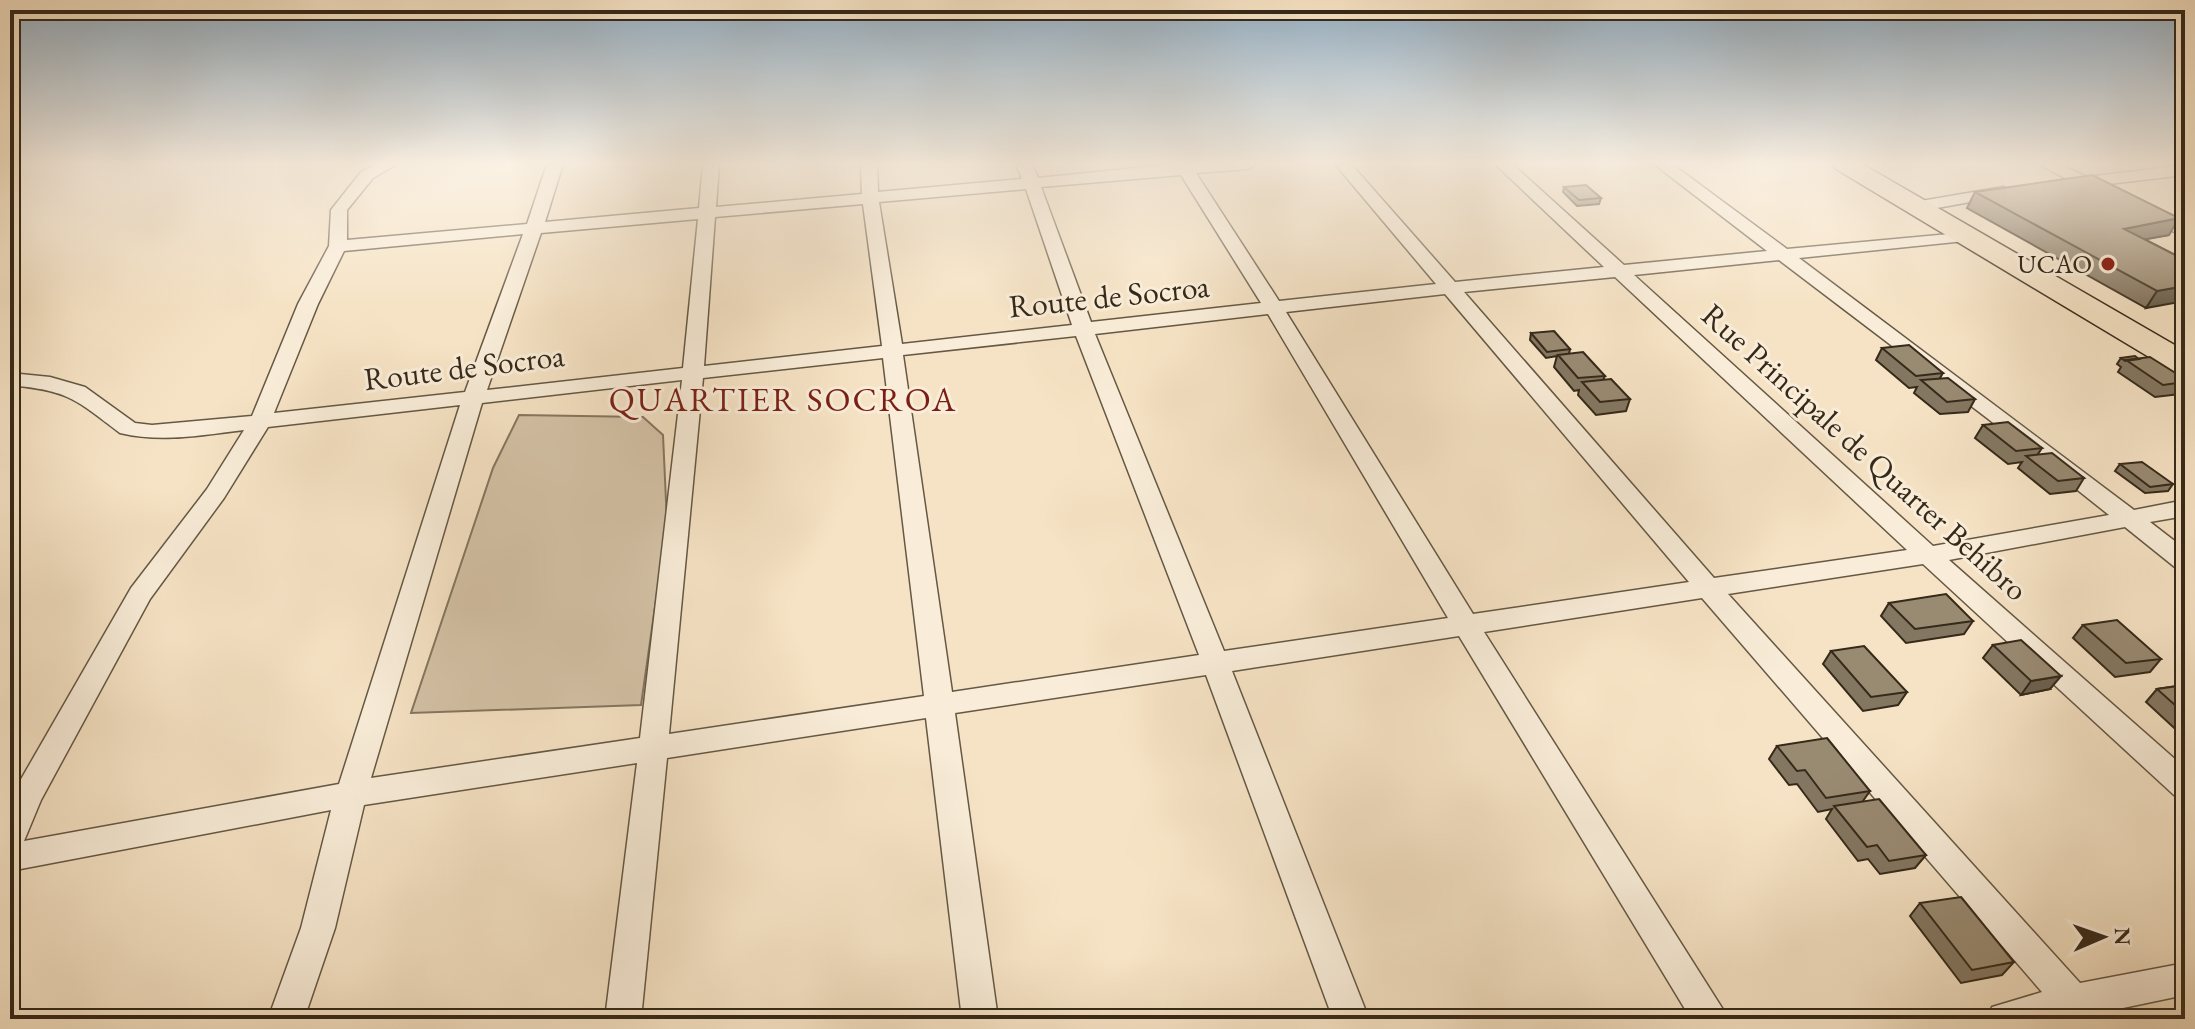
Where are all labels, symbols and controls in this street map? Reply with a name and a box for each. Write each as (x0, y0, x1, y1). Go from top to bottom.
place label: UCAO (2017, 247, 2092, 281)
marker: UCAO (2099, 255, 2117, 273)
street label: Route de Socroa (1007, 265, 1212, 327)
street label: Rue Principale de Quarter Behibro (1693, 294, 2037, 610)
street label: Route de Socroa (361, 334, 567, 400)
district label: QUARTIER SOCROA (609, 377, 957, 421)
north arrow (2063, 897, 2143, 977)
text: N (2108, 927, 2137, 946)

